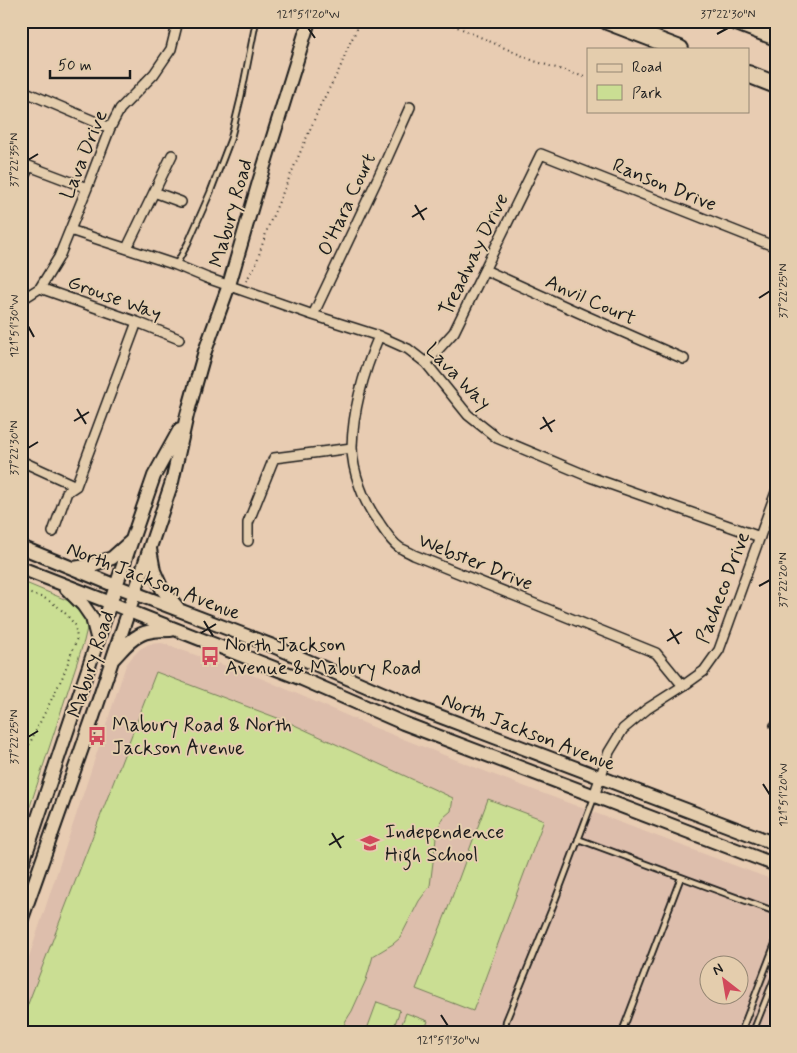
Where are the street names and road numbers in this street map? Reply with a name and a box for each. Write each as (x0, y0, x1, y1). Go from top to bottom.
street label: Lava Drive (54, 106, 115, 203)
street label: O'Hara Court (312, 149, 383, 260)
street label: Ranson Drive (608, 152, 721, 219)
street label: Mabury Road (203, 156, 260, 271)
street label: Treadway Drive (433, 189, 516, 320)
street label: Anvil Court (541, 268, 640, 332)
street label: Grouse Way (64, 269, 165, 328)
street label: Lava Way (419, 337, 497, 417)
street label: Webster Drive (414, 527, 537, 598)
street label: Pacheco Drive (690, 528, 757, 647)
street label: North Jackson Avenue (63, 536, 244, 627)
street label: Mabury Road (61, 607, 121, 722)
street label: North Jackson Avenue (438, 687, 619, 778)

